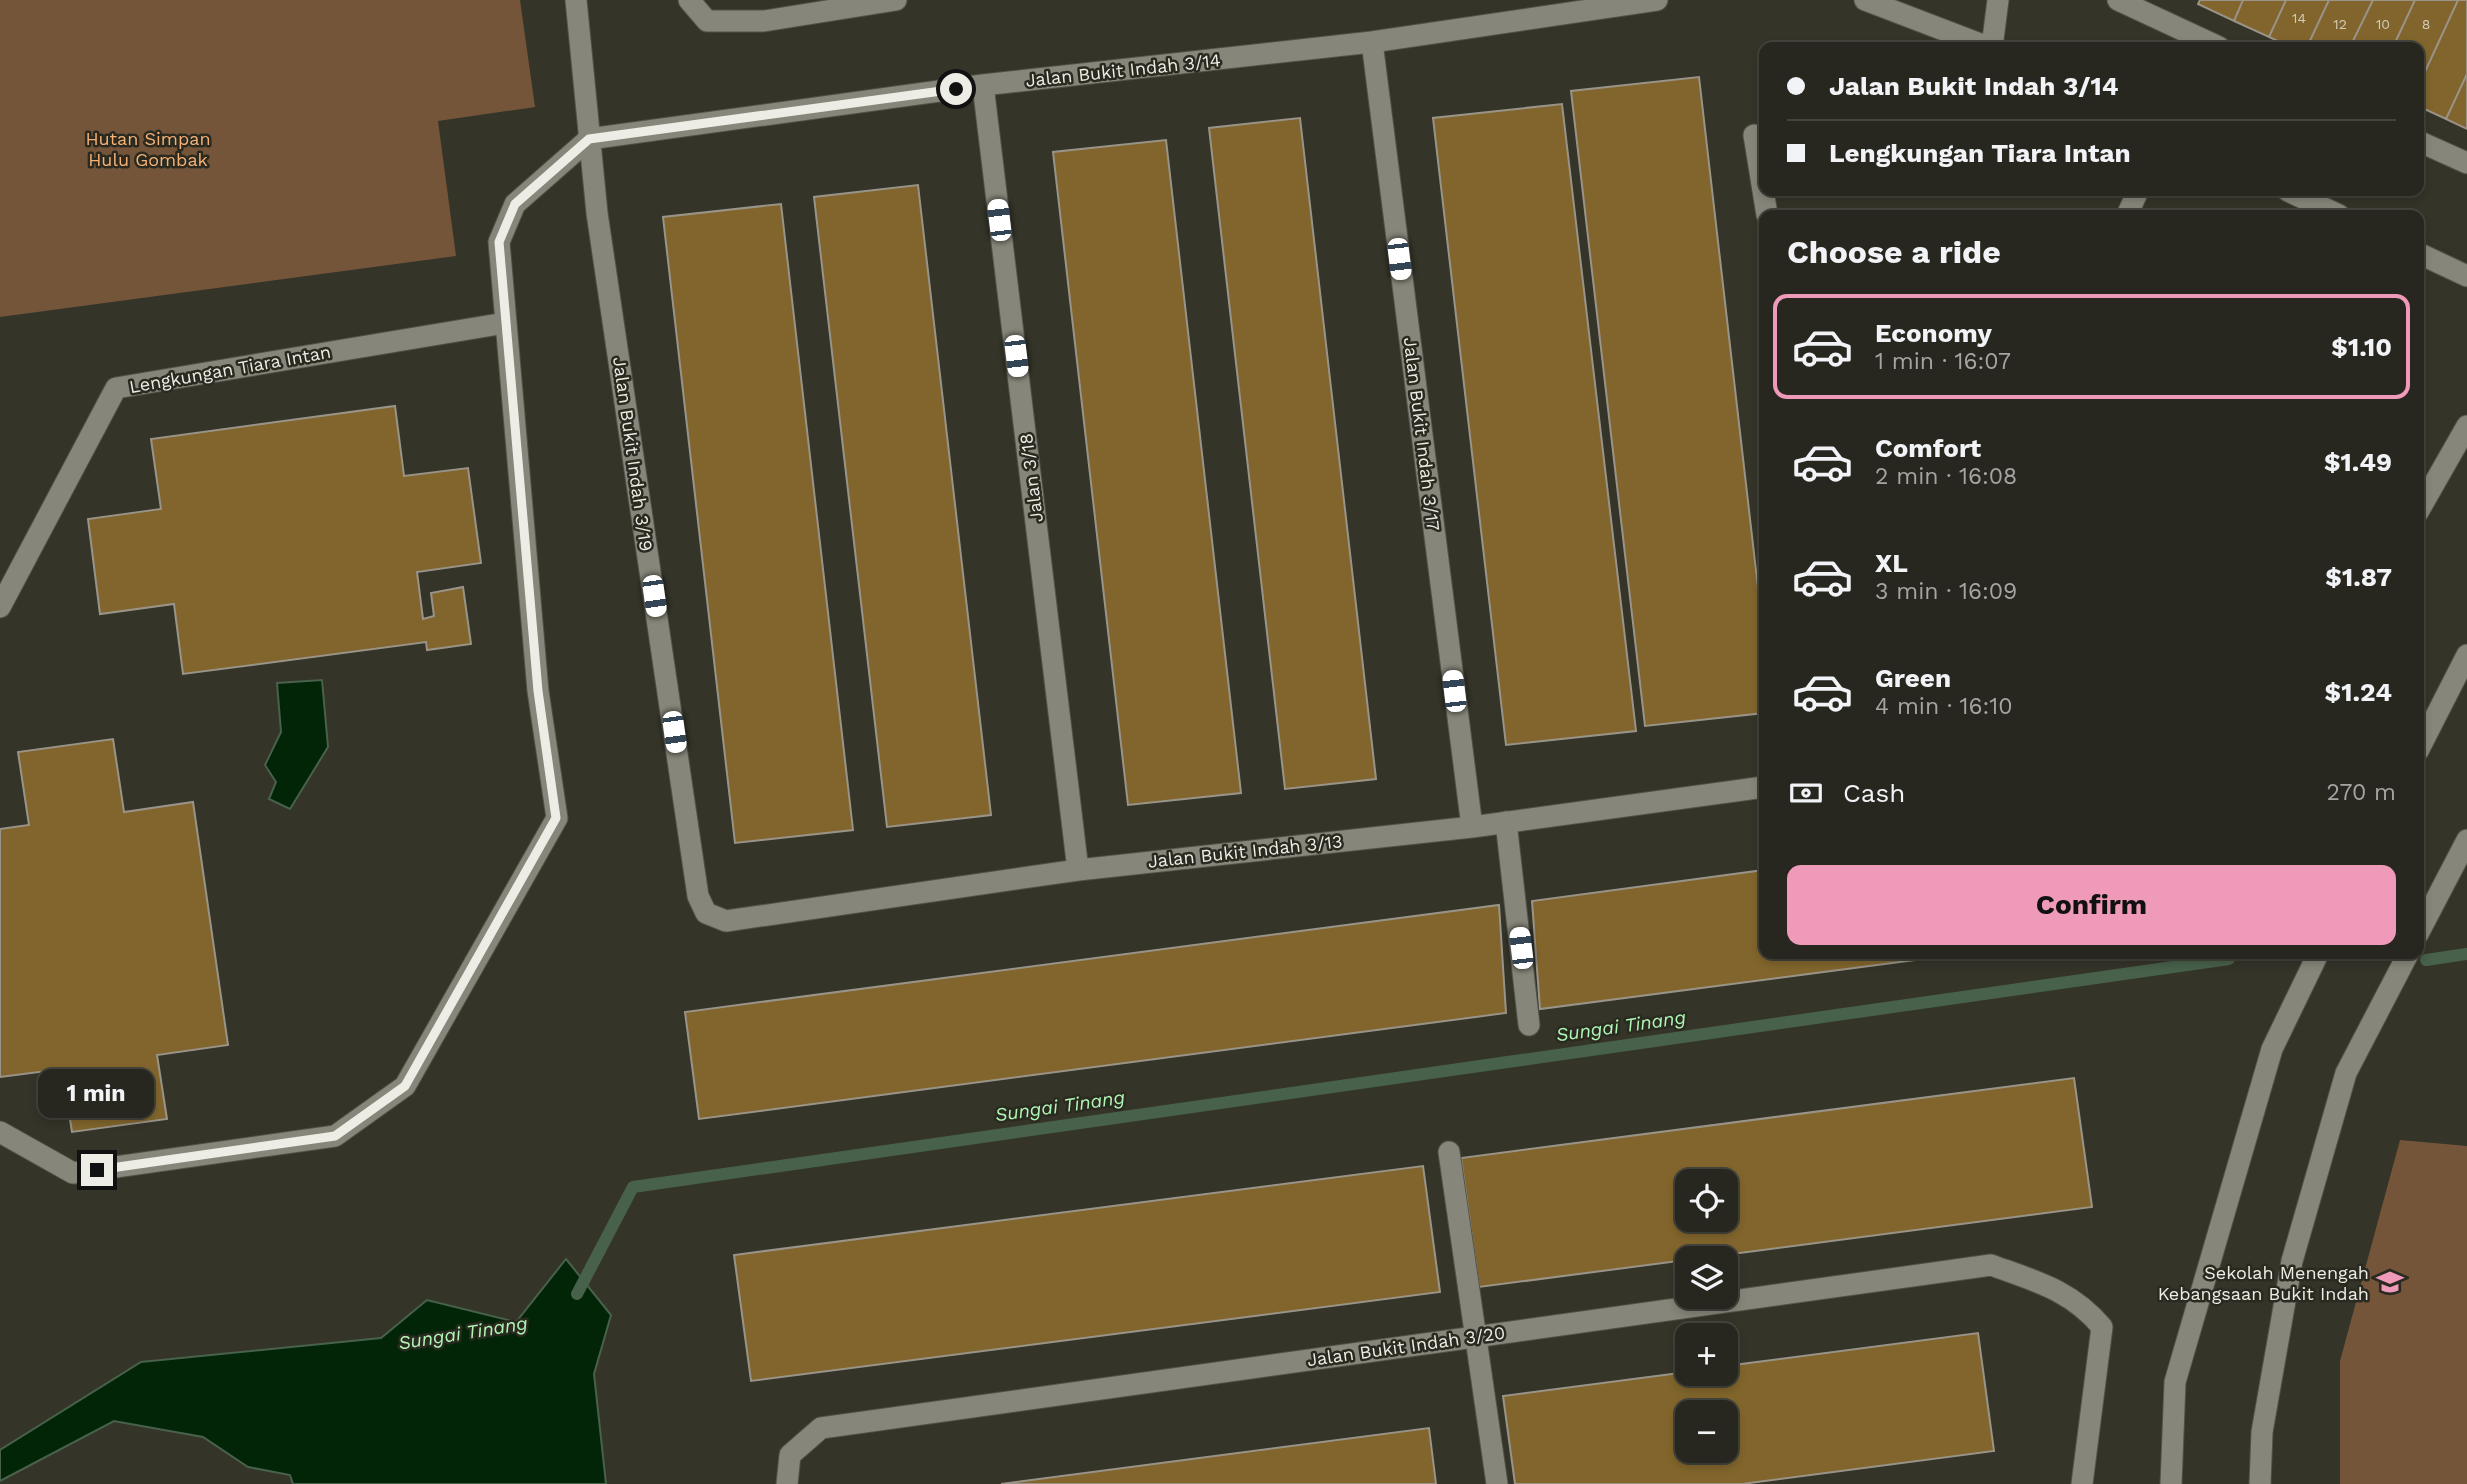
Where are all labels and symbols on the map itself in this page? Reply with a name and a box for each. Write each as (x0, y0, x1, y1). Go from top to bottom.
house number: 14 (2292, 10, 2306, 26)
house number: 12 (2333, 16, 2347, 32)
house number: 10 (2376, 16, 2390, 32)
house number: 8 (2422, 16, 2430, 32)
street label: Jalan Bukit Indah 3/14 (1024, 49, 1222, 91)
route start (940, 73, 972, 105)
park label: Hutan Simpan Hulu Gombak (85, 128, 211, 170)
car (987, 198, 1012, 242)
car (1387, 237, 1412, 281)
car (1004, 334, 1029, 378)
street label: Jalan Bukit Indah 3/17 (1400, 336, 1444, 532)
street label: Lengkungan Tiara Intan (128, 341, 332, 397)
street label: Jalan Bukit Indah 3/19 (609, 355, 657, 553)
street label: Jalan 3/18 (1015, 432, 1047, 524)
car (641, 574, 668, 618)
car (1442, 669, 1467, 713)
car (661, 710, 688, 754)
street label: Jalan Bukit Indah 3/13 (1147, 830, 1343, 872)
car (1509, 926, 1534, 970)
water label: Sungai Tinang (1555, 1005, 1688, 1046)
callout: 1 min (39, 1068, 155, 1118)
water label: Sungai Tinang (994, 1085, 1127, 1126)
route end (81, 1154, 113, 1186)
place label: Sekolah Menengah Kebangsaan Bukit Indah (2158, 1262, 2369, 1304)
school or university icon: Sekolah Menengah Kebangsaan Bukit Indah (2375, 1267, 2405, 1297)
water label: Sungai Tinang (397, 1311, 530, 1355)
street label: Jalan Bukit Indah 3/20 (1306, 1322, 1506, 1370)

